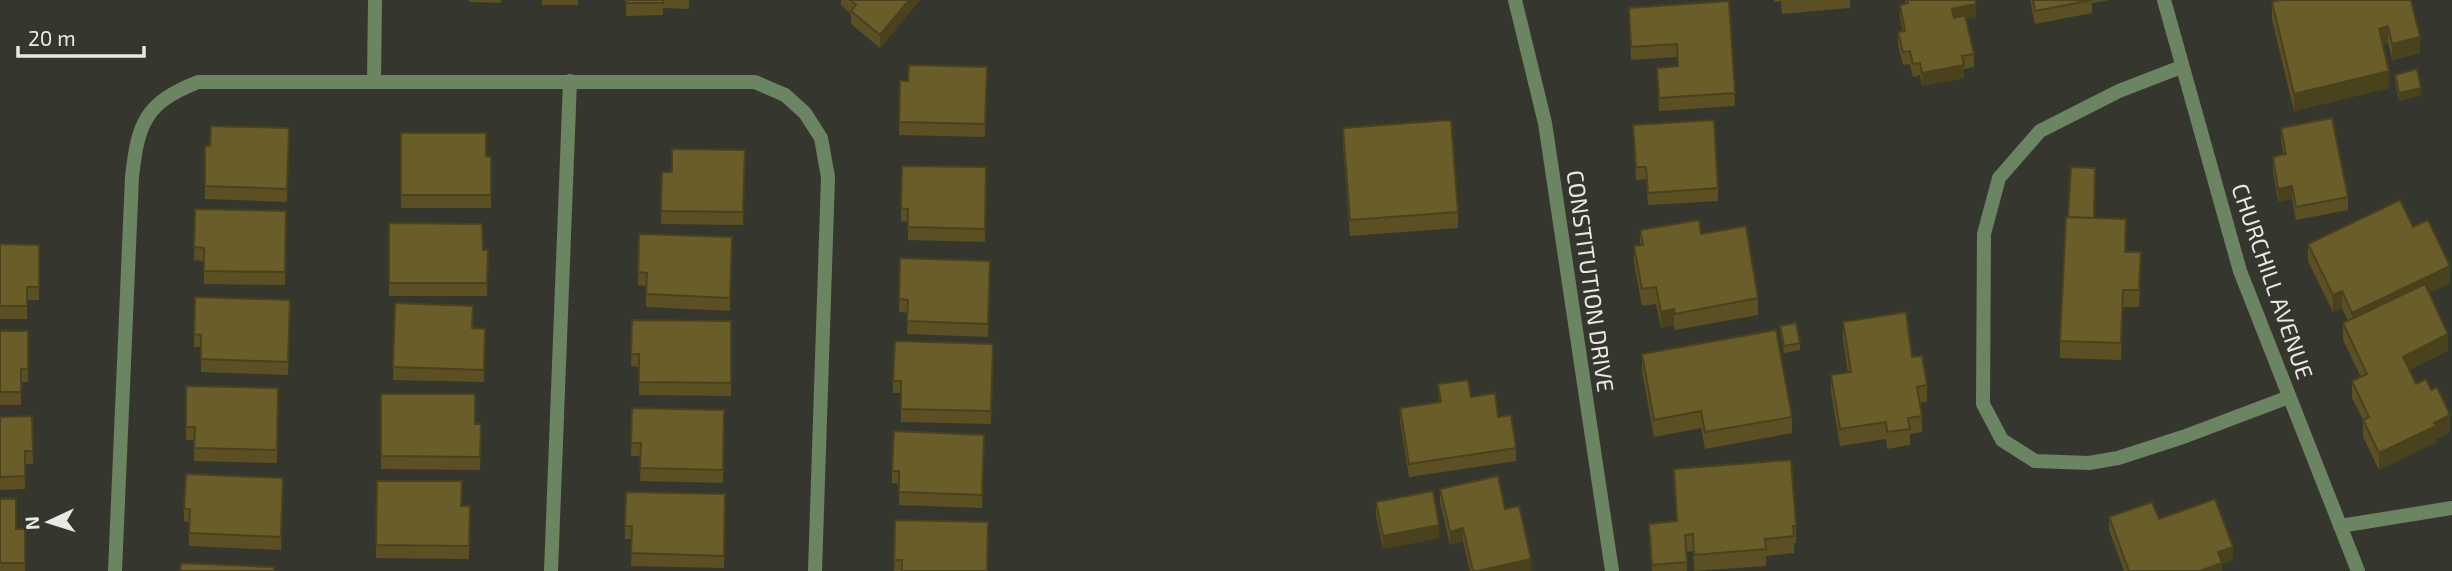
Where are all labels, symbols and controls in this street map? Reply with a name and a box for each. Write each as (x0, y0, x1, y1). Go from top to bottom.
scale bar (18, 14, 144, 58)
text: 20 m (28, 25, 76, 50)
street label: CONSTITUTION DRIVE (1562, 168, 1620, 394)
street label: CHURCHILL AVENUE (2226, 180, 2320, 382)
north arrow (14, 487, 84, 557)
text: N (20, 516, 43, 531)

